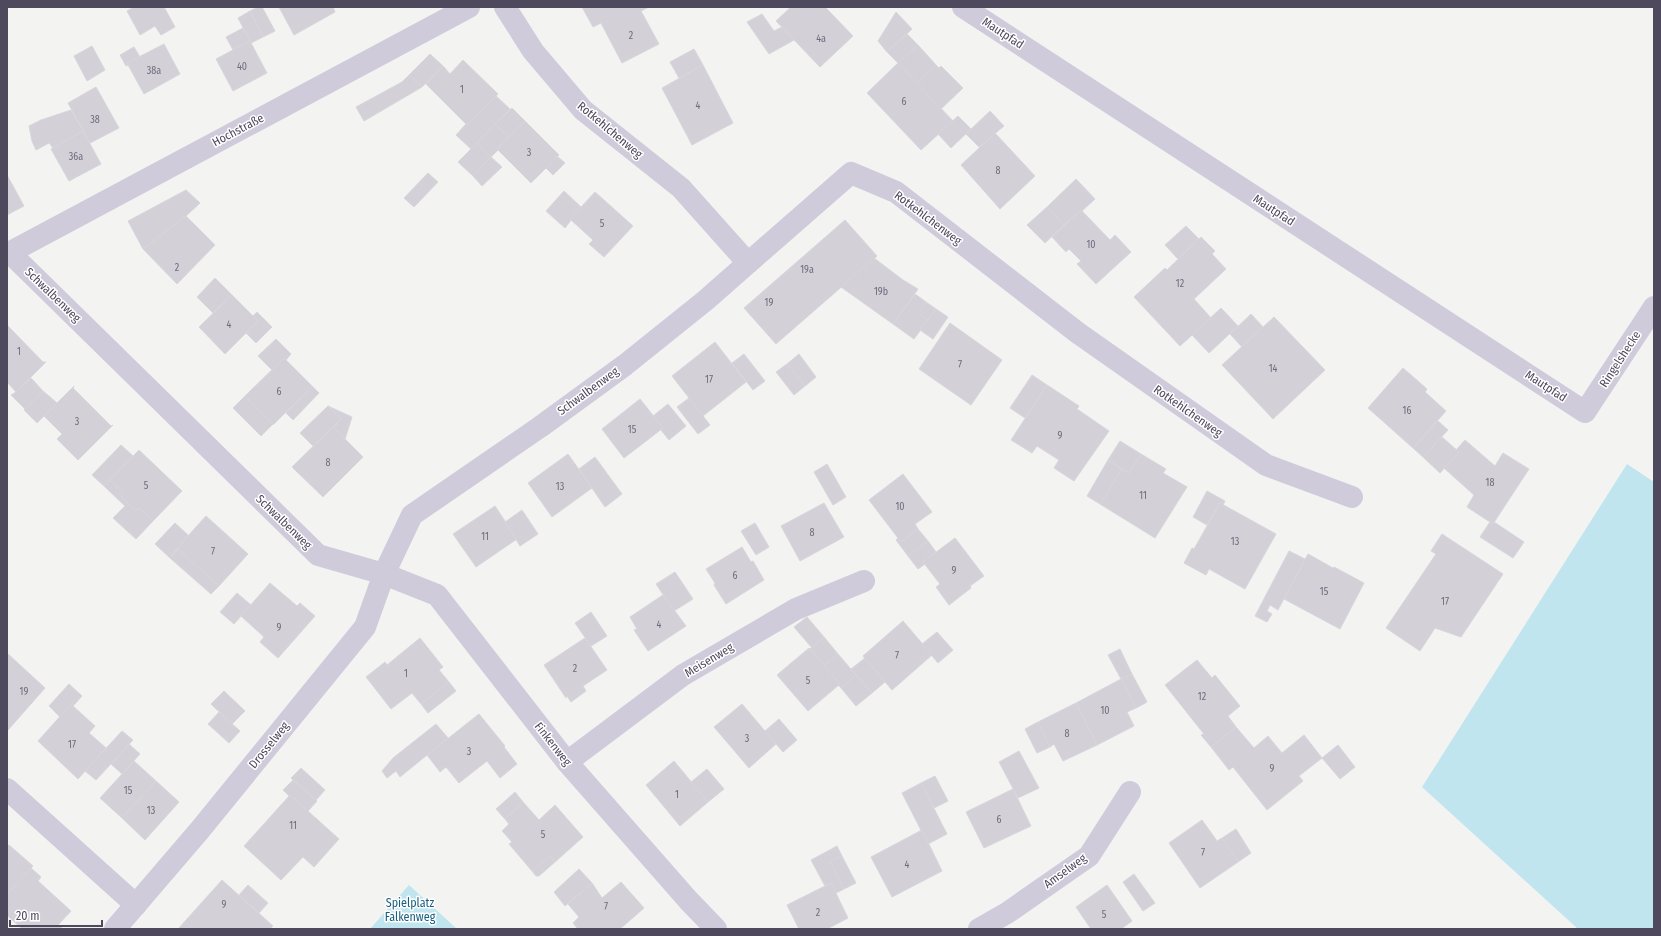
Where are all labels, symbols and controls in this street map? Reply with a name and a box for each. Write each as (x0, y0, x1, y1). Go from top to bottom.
street label: Mautpfad (980, 14, 1026, 52)
house number: 2 (629, 30, 634, 42)
house number: 4a (816, 33, 826, 45)
house number: 40 (237, 61, 247, 73)
house number: 38a (147, 65, 161, 77)
house number: 1 (460, 84, 464, 96)
house number: 6 (902, 96, 907, 108)
street label: Rotkehlchenweg (575, 99, 646, 161)
house number: 4 (696, 100, 701, 112)
street label: Hochstraße (210, 111, 266, 149)
house number: 38 (90, 114, 100, 126)
house number: 3 (527, 147, 532, 159)
house number: 36a (69, 151, 83, 163)
house number: 8 (996, 165, 1001, 177)
street label: Rotkehlchenweg (892, 188, 965, 248)
street label: Mautpfad (1251, 191, 1297, 229)
house number: 5 (600, 218, 605, 230)
house number: 10 (1086, 239, 1096, 251)
house number: 2 (175, 262, 180, 274)
house number: 19a (800, 264, 814, 276)
street label: Schwalbenweg (22, 265, 84, 325)
house number: 12 (1176, 278, 1185, 290)
house number: 19b (874, 286, 888, 298)
house number: 19 (765, 297, 774, 309)
house number: 4 (227, 319, 232, 331)
street label: Ringelshecke (1597, 328, 1643, 390)
house number: 1 (17, 346, 21, 358)
house number: 7 (958, 359, 962, 371)
house number: 14 (1269, 363, 1278, 375)
street label: Schwalbenweg (555, 364, 622, 418)
street label: Mautpfad (1523, 367, 1569, 405)
house number: 17 (705, 374, 713, 386)
street label: Rotkehlchenweg (1151, 382, 1225, 440)
house number: 6 (277, 386, 282, 398)
house number: 16 (1403, 405, 1411, 417)
house number: 3 (75, 416, 80, 428)
house number: 15 (628, 424, 637, 436)
house number: 9 (1058, 430, 1063, 442)
house number: 8 (326, 457, 331, 469)
house number: 18 (1486, 477, 1494, 489)
house number: 5 (144, 480, 149, 492)
house number: 13 (556, 481, 565, 493)
house number: 11 (1139, 490, 1147, 502)
street label: Schwalbenweg (253, 492, 315, 552)
house number: 10 (895, 501, 905, 513)
house number: 8 (810, 527, 815, 539)
house number: 11 (481, 531, 489, 543)
house number: 13 (1231, 536, 1240, 548)
house number: 7 (211, 546, 215, 558)
house number: 9 (952, 565, 957, 577)
house number: 6 (733, 570, 738, 582)
house number: 15 (1320, 586, 1329, 598)
house number: 17 (1441, 596, 1449, 608)
house number: 4 (657, 619, 662, 631)
house number: 9 (277, 622, 282, 634)
street label: Meisenweg (682, 640, 736, 680)
house number: 7 (895, 650, 899, 662)
house number: 2 (573, 663, 578, 675)
house number: 1 (404, 668, 408, 680)
house number: 5 (806, 675, 811, 687)
house number: 19 (20, 686, 29, 698)
house number: 12 (1198, 691, 1207, 703)
house number: 10 (1100, 705, 1110, 717)
street label: Drosselweg (246, 719, 292, 771)
street label: Finkenweg (532, 719, 575, 769)
house number: 8 (1065, 728, 1070, 740)
house number: 3 (745, 733, 750, 745)
house number: 17 (68, 739, 76, 751)
house number: 3 (467, 746, 472, 758)
house number: 9 (1270, 763, 1275, 775)
house number: 15 (124, 785, 133, 797)
house number: 1 (675, 789, 679, 801)
house number: 13 (147, 805, 156, 817)
house number: 6 (997, 814, 1002, 826)
house number: 11 (289, 820, 297, 832)
house number: 5 (541, 829, 546, 841)
house number: 7 (1201, 847, 1205, 859)
street label: Amselweg (1041, 851, 1089, 891)
house number: 4 (905, 859, 910, 871)
park label: Spielplatz Falkenweg (385, 896, 436, 924)
house number: 9 (222, 899, 227, 911)
house number: 7 (604, 901, 608, 913)
scale bar (10, 902, 102, 928)
house number: 2 (816, 907, 821, 919)
text: 20 m (16, 909, 40, 923)
house number: 5 (1102, 909, 1107, 921)

